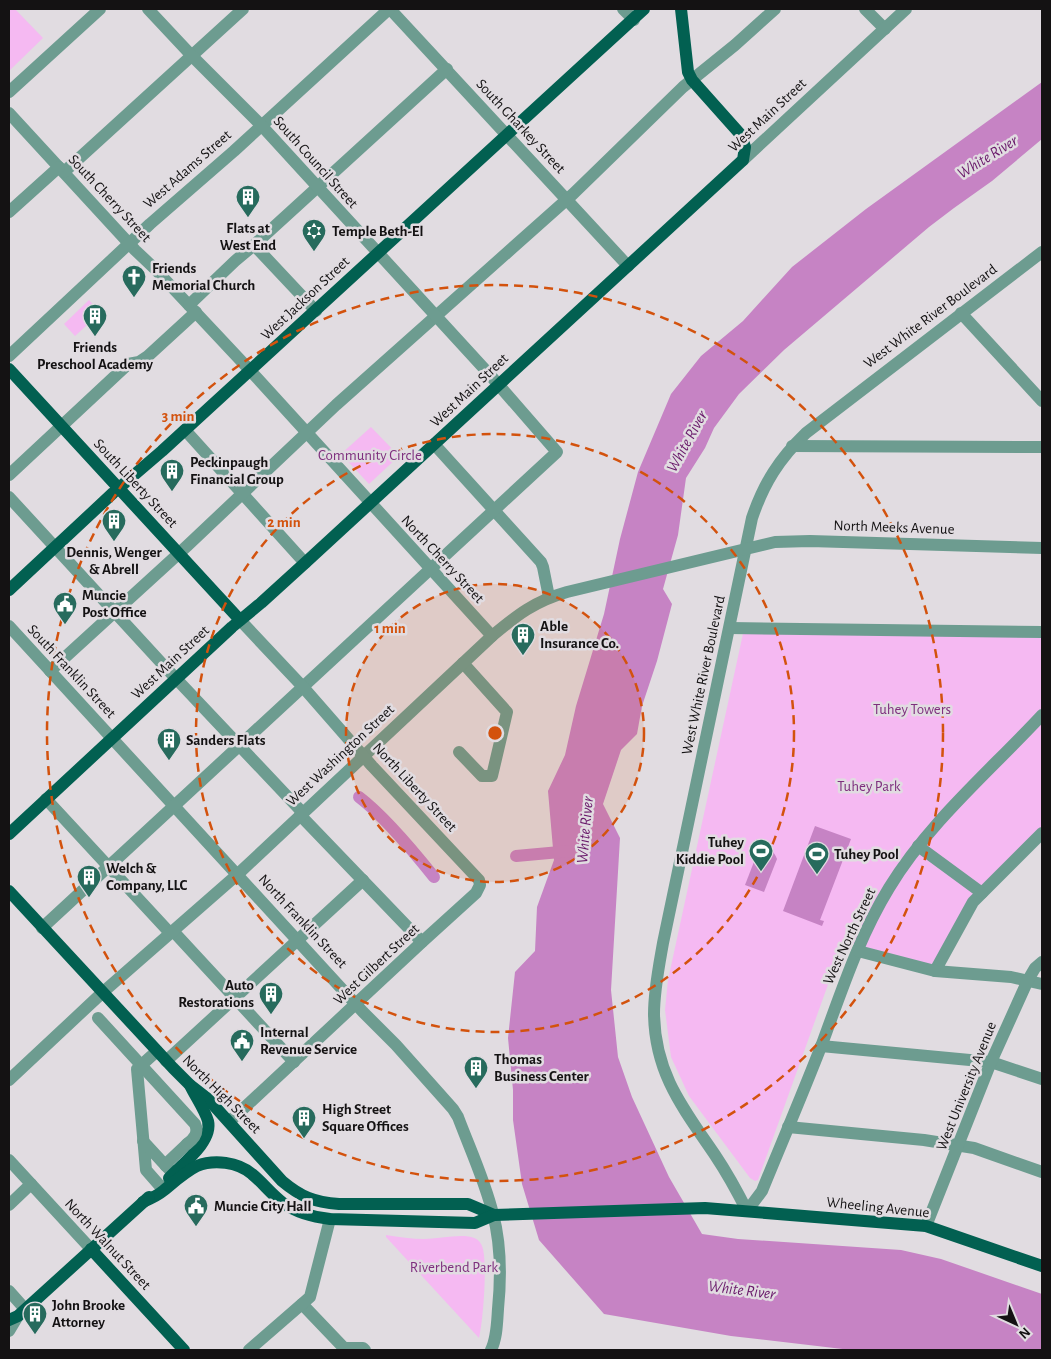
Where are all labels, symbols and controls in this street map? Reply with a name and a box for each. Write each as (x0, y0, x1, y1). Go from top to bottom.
street label: South Gharkey Street (473, 76, 568, 177)
street label: West Main Street (726, 76, 809, 155)
street label: South Council Street (271, 114, 361, 211)
street label: West Adams Street (141, 127, 234, 211)
water label: White River (955, 132, 1021, 181)
street label: South Cherry Street (65, 152, 154, 245)
building icon: Flats at West End (235, 184, 261, 218)
synagogue icon: Temple Beth-El (301, 218, 327, 252)
place label: Flats at West End (220, 221, 276, 253)
place label: Temple Beth-El (332, 224, 423, 239)
street label: West Jackson Street (258, 254, 353, 343)
place label: Friends Memorial Church (152, 261, 255, 293)
street label: West White River Boulevard (861, 261, 1000, 371)
church icon: Friends Memorial Church (121, 264, 147, 298)
building icon: Friends Preschool Academy (82, 303, 108, 337)
place label: Friends Preschool Academy (37, 340, 153, 372)
street label: West Main Street (428, 351, 511, 430)
water label: White River (664, 407, 711, 475)
text: 3 min (162, 409, 194, 424)
street label: South Liberty Street (91, 436, 181, 531)
park label: Community Circle (318, 448, 422, 463)
place label: Peckinpaugh Financial Group (190, 455, 284, 487)
building icon: Peckinpaugh Financial Group (159, 458, 185, 492)
building icon: Dennis, Wenger & Abrell (101, 508, 127, 542)
street label: North Cherry Street (398, 513, 487, 606)
text: 2 min (267, 515, 301, 530)
street label: North Meeks Avenue (833, 518, 955, 537)
place label: Dennis, Wenger & Abrell (66, 545, 162, 577)
place label: Muncie Post Office (82, 588, 147, 620)
public building icon: Muncie Post Office (52, 591, 78, 625)
street label: West White River Boulevard (679, 594, 728, 756)
place label: Able Insurance Co. (540, 619, 619, 651)
text: 1 min (374, 621, 406, 636)
street label: South Franklin Street (25, 622, 119, 721)
building icon: Able Insurance Co. (510, 622, 536, 656)
street label: West Main Street (129, 623, 212, 702)
street label: West Washington Street (284, 702, 397, 809)
park label: Tuhey Towers (873, 702, 951, 717)
centre of rings (486, 724, 504, 742)
building icon: Sanders Flats (156, 727, 182, 761)
place label: Sanders Flats (186, 733, 266, 748)
street label: North Liberty Street (370, 740, 460, 835)
park label: Tuhey Park (837, 779, 901, 794)
water label: White River (574, 795, 596, 864)
place label: Tuhey Kiddie Pool (676, 835, 744, 867)
sports icon: Tuhey Kiddie Pool (748, 838, 774, 872)
sports icon: Tuhey Pool (804, 841, 830, 875)
place label: Tuhey Pool (834, 847, 899, 862)
place label: Welch & Company, LLC (106, 861, 187, 893)
building icon: Welch & Company, LLC (76, 864, 102, 898)
street label: North Franklin Street (256, 872, 350, 971)
street label: West North Street (821, 885, 878, 987)
street label: West Gilbert Street (331, 921, 422, 1008)
place label: Auto Restorations (178, 978, 254, 1010)
building icon: Auto Restorations (258, 981, 284, 1015)
street label: West University Avenue (934, 1020, 999, 1153)
place label: Internal Revenue Service (260, 1025, 357, 1057)
public building icon: Internal Revenue Service (229, 1028, 255, 1062)
street label: North High Street (180, 1052, 264, 1137)
place label: Thomas Business Center (494, 1052, 590, 1084)
building icon: Thomas Business Center (463, 1055, 489, 1089)
place label: High Street Square Offices (322, 1102, 409, 1134)
building icon: High Street Square Offices (291, 1105, 317, 1139)
public building icon: Muncie City Hall (183, 1193, 209, 1227)
street label: Wheeling Avenue (826, 1195, 930, 1220)
street label: North Walnut Street (62, 1196, 154, 1293)
place label: Muncie City Hall (214, 1199, 311, 1214)
park label: Riverbend Park (410, 1260, 498, 1275)
water label: White River (707, 1278, 777, 1302)
place label: John Brooke Attorney (52, 1298, 125, 1330)
north arrow (991, 1299, 1041, 1349)
building icon: John Brooke Attorney (22, 1301, 48, 1335)
text: N (1016, 1324, 1033, 1341)

